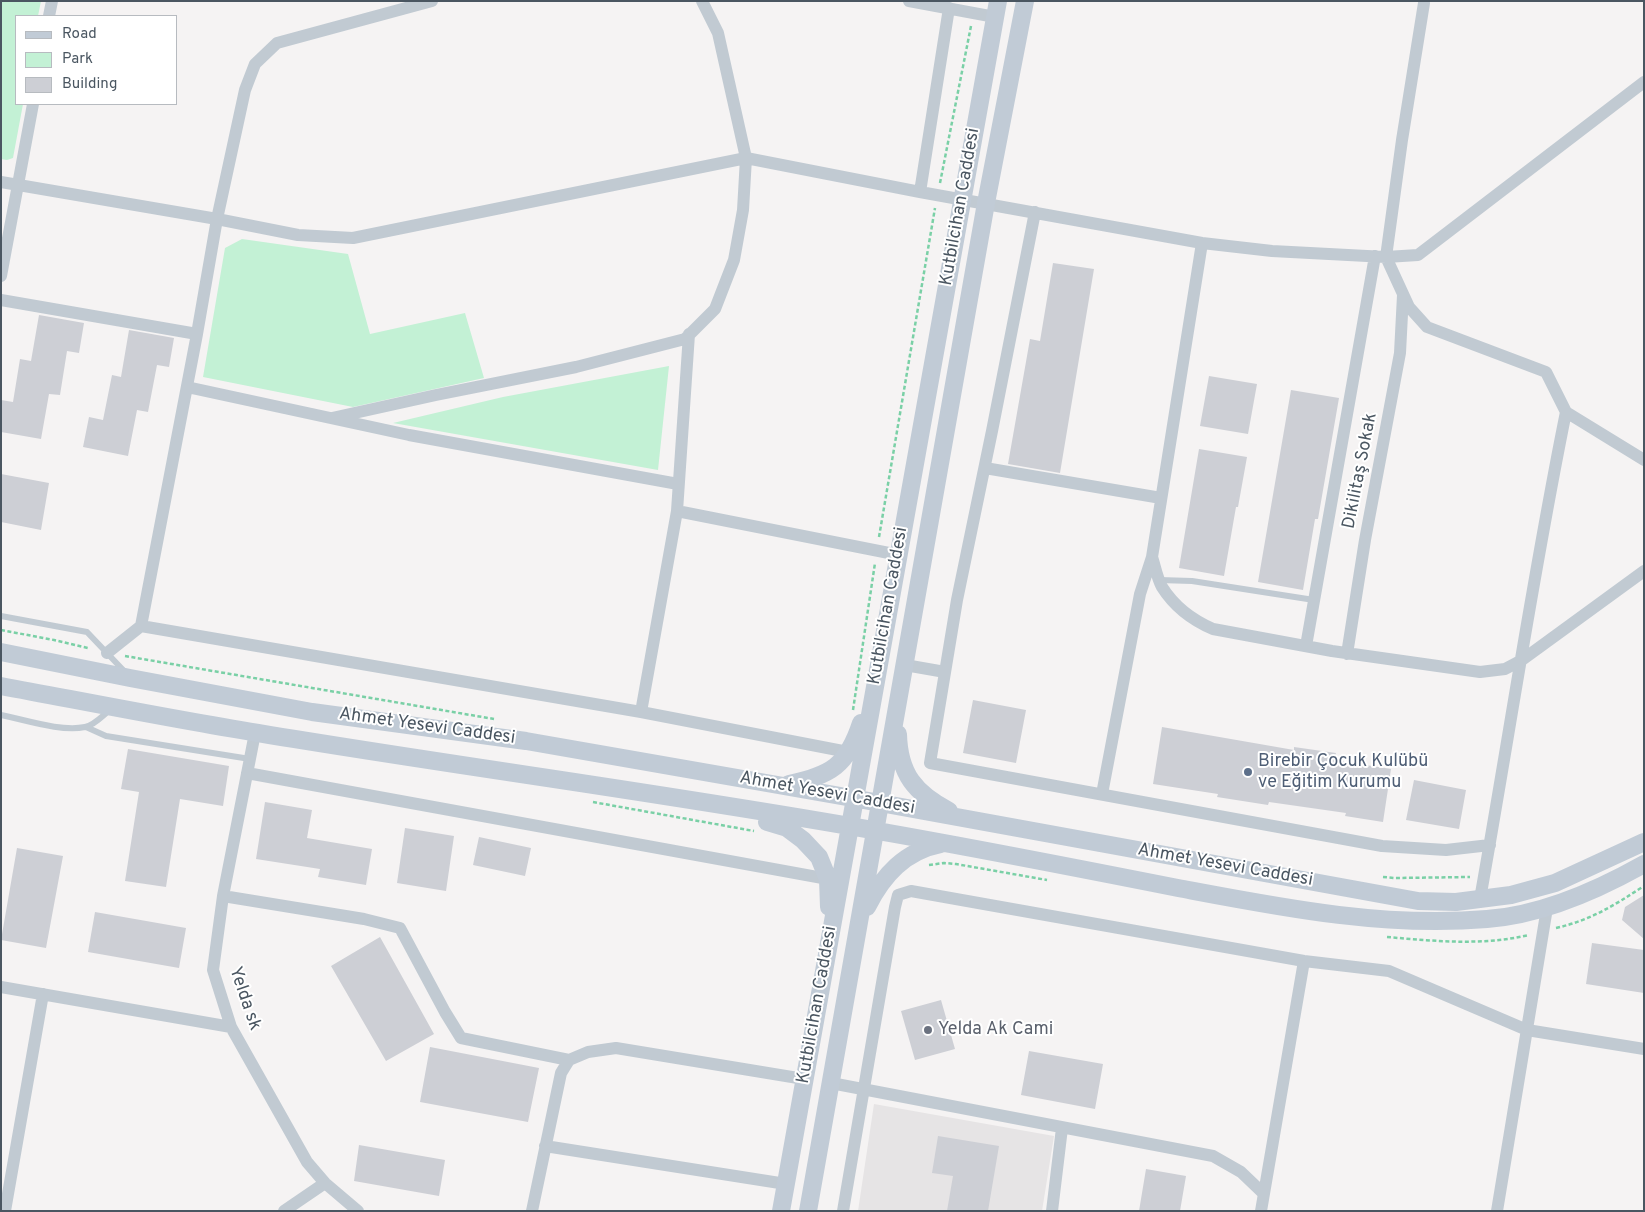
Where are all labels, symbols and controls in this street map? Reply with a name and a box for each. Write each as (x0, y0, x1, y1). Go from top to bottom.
legend (15, 15, 178, 105)
text: Road (62, 25, 97, 44)
text: Park (62, 50, 93, 69)
text: Building (62, 75, 117, 94)
street label: Kutbilcihan Caddesi (936, 126, 986, 288)
street label: Dikilitaş Sokak (1339, 411, 1383, 531)
street label: Kutbilcihan Caddesi (864, 525, 914, 687)
street label: Ahmet Yesevi Caddesi (338, 704, 516, 750)
place label: Birebir Çocuk Kulübü ve Eğitim Kurumu (1258, 751, 1428, 794)
marker: Birebir Çocuk Kulübü ve Eğitim Kurumu (1242, 766, 1254, 778)
street label: Ahmet Yesevi Caddesi (738, 768, 916, 820)
street label: Ahmet Yesevi Caddesi (1136, 840, 1314, 892)
street label: Kutbilcihan Caddesi (793, 924, 843, 1086)
street label: Yelda sk (223, 964, 265, 1034)
place label: Yelda Ak Cami (938, 1019, 1053, 1041)
marker: Yelda Ak Cami (922, 1024, 934, 1036)

